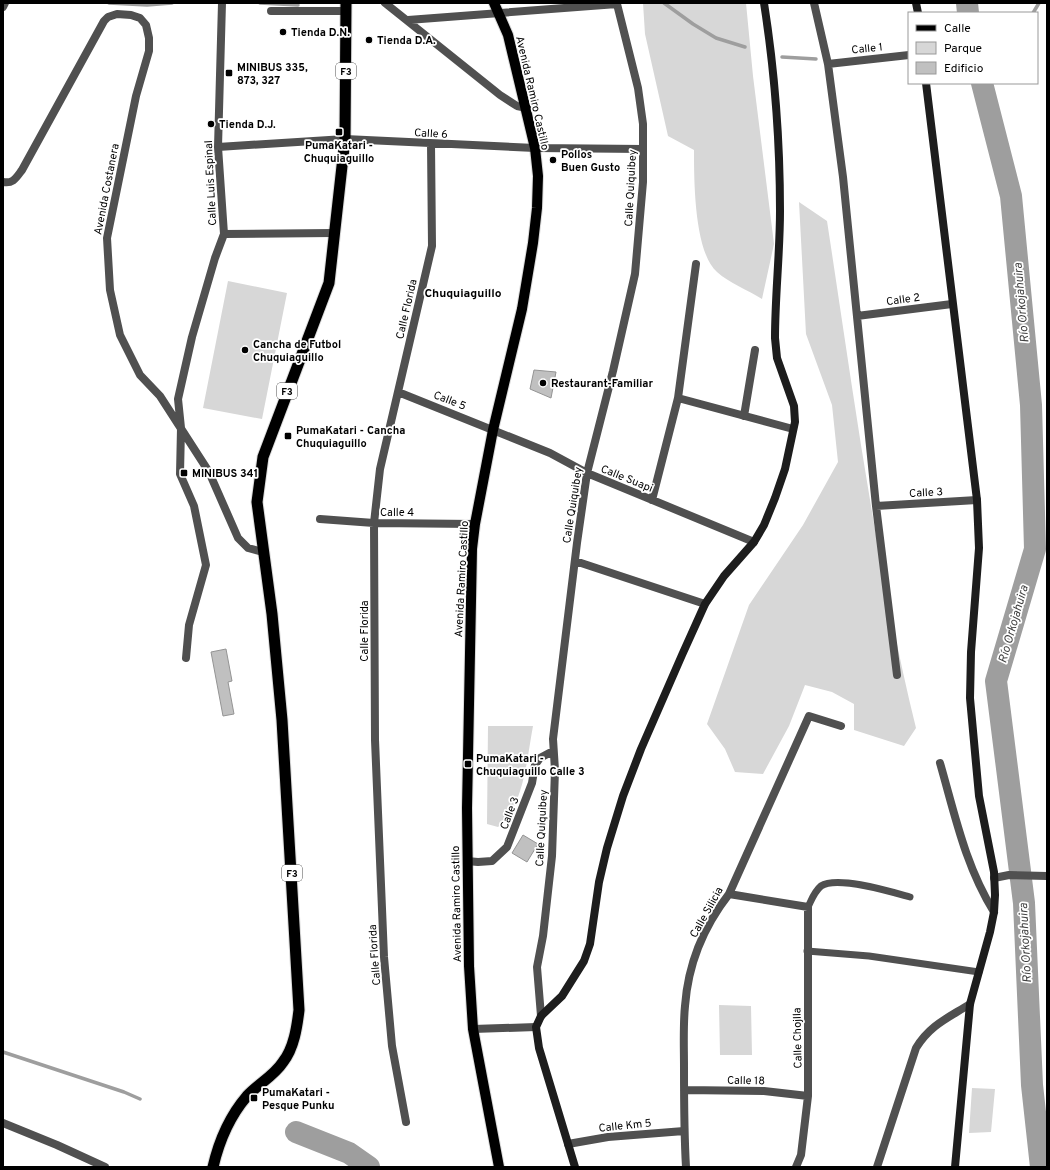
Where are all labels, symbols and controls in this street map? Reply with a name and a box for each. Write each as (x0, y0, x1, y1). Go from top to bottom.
legend (908, 12, 1038, 84)
text: Calle (944, 21, 971, 37)
place label: Tienda D.N. (291, 26, 350, 40)
marker: Tienda D.N. (278, 27, 288, 37)
place label: Tienda D.A. (377, 34, 436, 48)
marker: Tienda D.A. (364, 35, 374, 45)
street label: Avenida Ramiro Castillo (512, 35, 552, 152)
street label: Calle 1 (851, 40, 883, 58)
text: Parque (944, 41, 982, 57)
place label: MINIBUS 335, 873, 327 (237, 61, 308, 88)
text: Edificio (944, 61, 984, 77)
road number: F3 (336, 63, 356, 79)
marker: MINIBUS 335, 873, 327 (224, 68, 234, 78)
place label: Tienda D.J. (219, 118, 276, 132)
marker: Tienda D.J. (206, 119, 216, 129)
street label: Calle 6 (414, 126, 448, 142)
marker: PumaKatari - Chuquiaguillo (334, 127, 344, 137)
place label: PumaKatari - Chuquiaguillo (304, 139, 374, 166)
street label: Calle Luis Espinal (202, 140, 220, 226)
street label: Avenida Costanera (91, 142, 123, 236)
place label: Pollos Buen Gusto (561, 148, 620, 175)
street label: Calle Quiquibey (622, 149, 640, 227)
marker: Pollos Buen Gusto (548, 155, 558, 165)
water label: Río Orkojahuira (1010, 261, 1033, 344)
street label: Calle Florida (393, 278, 421, 341)
district label: Chuquiaguillo (424, 286, 502, 302)
street label: Calle 2 (885, 291, 921, 309)
place label: Cancha de Futbol Chuquiaguillo (253, 338, 341, 365)
marker: Cancha de Futbol Chuquiaguillo (240, 345, 250, 355)
place label: Restaurant-Familiar (551, 377, 654, 391)
marker: Restaurant-Familiar (538, 378, 548, 388)
road number: F3 (277, 383, 297, 399)
street label: Calle 5 (431, 388, 468, 414)
place label: PumaKatari - Cancha Chuquiaguillo (296, 424, 405, 451)
marker: PumaKatari - Cancha Chuquiaguillo (283, 431, 293, 441)
street label: Calle Suapi (599, 462, 655, 496)
street label: Calle Quiquibey (560, 466, 586, 544)
place label: MINIBUS 341 (192, 467, 258, 481)
marker: MINIBUS 341 (179, 468, 189, 478)
street label: Calle 3 (909, 485, 943, 501)
street label: Calle 4 (380, 506, 414, 520)
street label: Avenida Ramiro Castillo (452, 520, 472, 638)
water label: Río Orkojahuira (995, 583, 1033, 665)
street label: Calle Florida (358, 600, 372, 662)
place label: PumaKatari - Chuquiaguillo Calle 3 (476, 752, 585, 779)
marker: PumaKatari - Chuquiaguillo Calle 3 (463, 759, 473, 769)
street label: Calle Quiquibey (533, 789, 551, 867)
street label: Calle 3 (497, 795, 523, 832)
street label: Avenida Ramiro Castillo (449, 846, 465, 962)
road number: F3 (282, 865, 302, 881)
street label: Calle Silicia (687, 884, 727, 941)
water label: Río Orkojahuira (1016, 902, 1036, 983)
street label: Calle Florida (366, 924, 384, 986)
street label: Calle Chojlla (790, 1007, 806, 1069)
street label: Calle 18 (727, 1074, 765, 1088)
place label: PumaKatari - Pesque Punku (262, 1086, 334, 1113)
marker: PumaKatari - Pesque Punku (249, 1093, 259, 1103)
street label: Calle Km 5 (598, 1116, 652, 1136)

